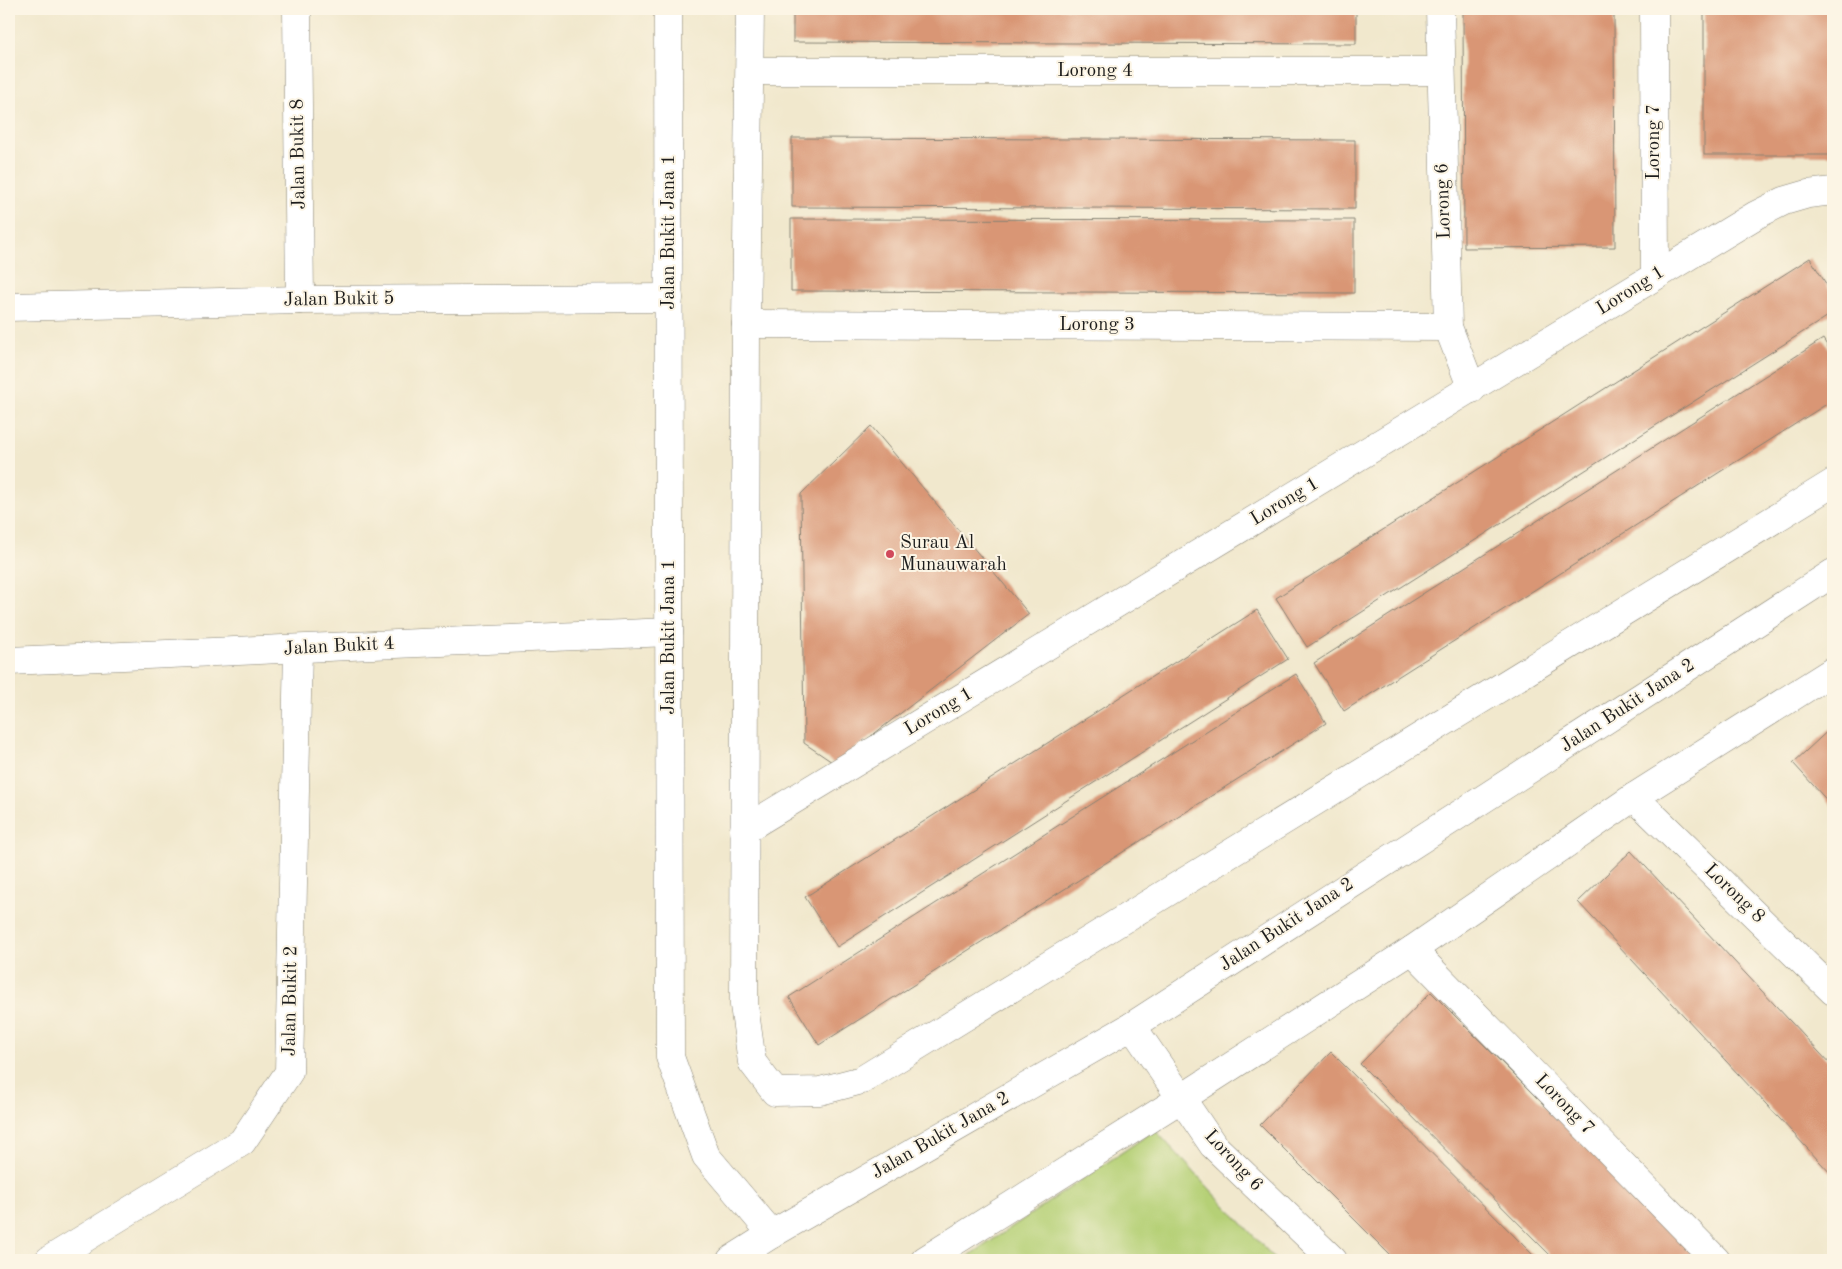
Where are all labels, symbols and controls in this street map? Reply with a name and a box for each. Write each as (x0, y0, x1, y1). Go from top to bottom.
street label: Lorong 4 (1057, 62, 1133, 81)
street label: Jalan Bukit 8 (289, 98, 309, 210)
street label: Lorong 7 (1645, 104, 1664, 180)
street label: Jalan Bukit Jana 1 (660, 154, 679, 310)
street label: Lorong 6 (1433, 163, 1455, 239)
street label: Lorong 1 (1594, 263, 1668, 319)
street label: Jalan Bukit 5 (283, 290, 395, 310)
street label: Lorong 3 (1059, 316, 1135, 335)
street label: Lorong 1 (1247, 474, 1323, 530)
place label: Surau Al Munauwarah (900, 534, 1007, 575)
marker: Surau Al Munauwarah (884, 548, 896, 560)
street label: Jalan Bukit Jana 1 (660, 559, 679, 715)
street label: Jalan Bukit 4 (283, 635, 395, 659)
street label: Jalan Bukit Jana 2 (1558, 656, 1698, 756)
street label: Lorong 1 (901, 684, 977, 740)
street label: Lorong 8 (1700, 861, 1768, 927)
street label: Jalan Bukit Jana 2 (1217, 875, 1357, 975)
street label: Jalan Bukit 2 (281, 945, 301, 1057)
street label: Lorong 7 (1531, 1071, 1597, 1139)
street label: Jalan Bukit Jana 2 (869, 1089, 1013, 1183)
street label: Lorong 6 (1200, 1127, 1266, 1195)

